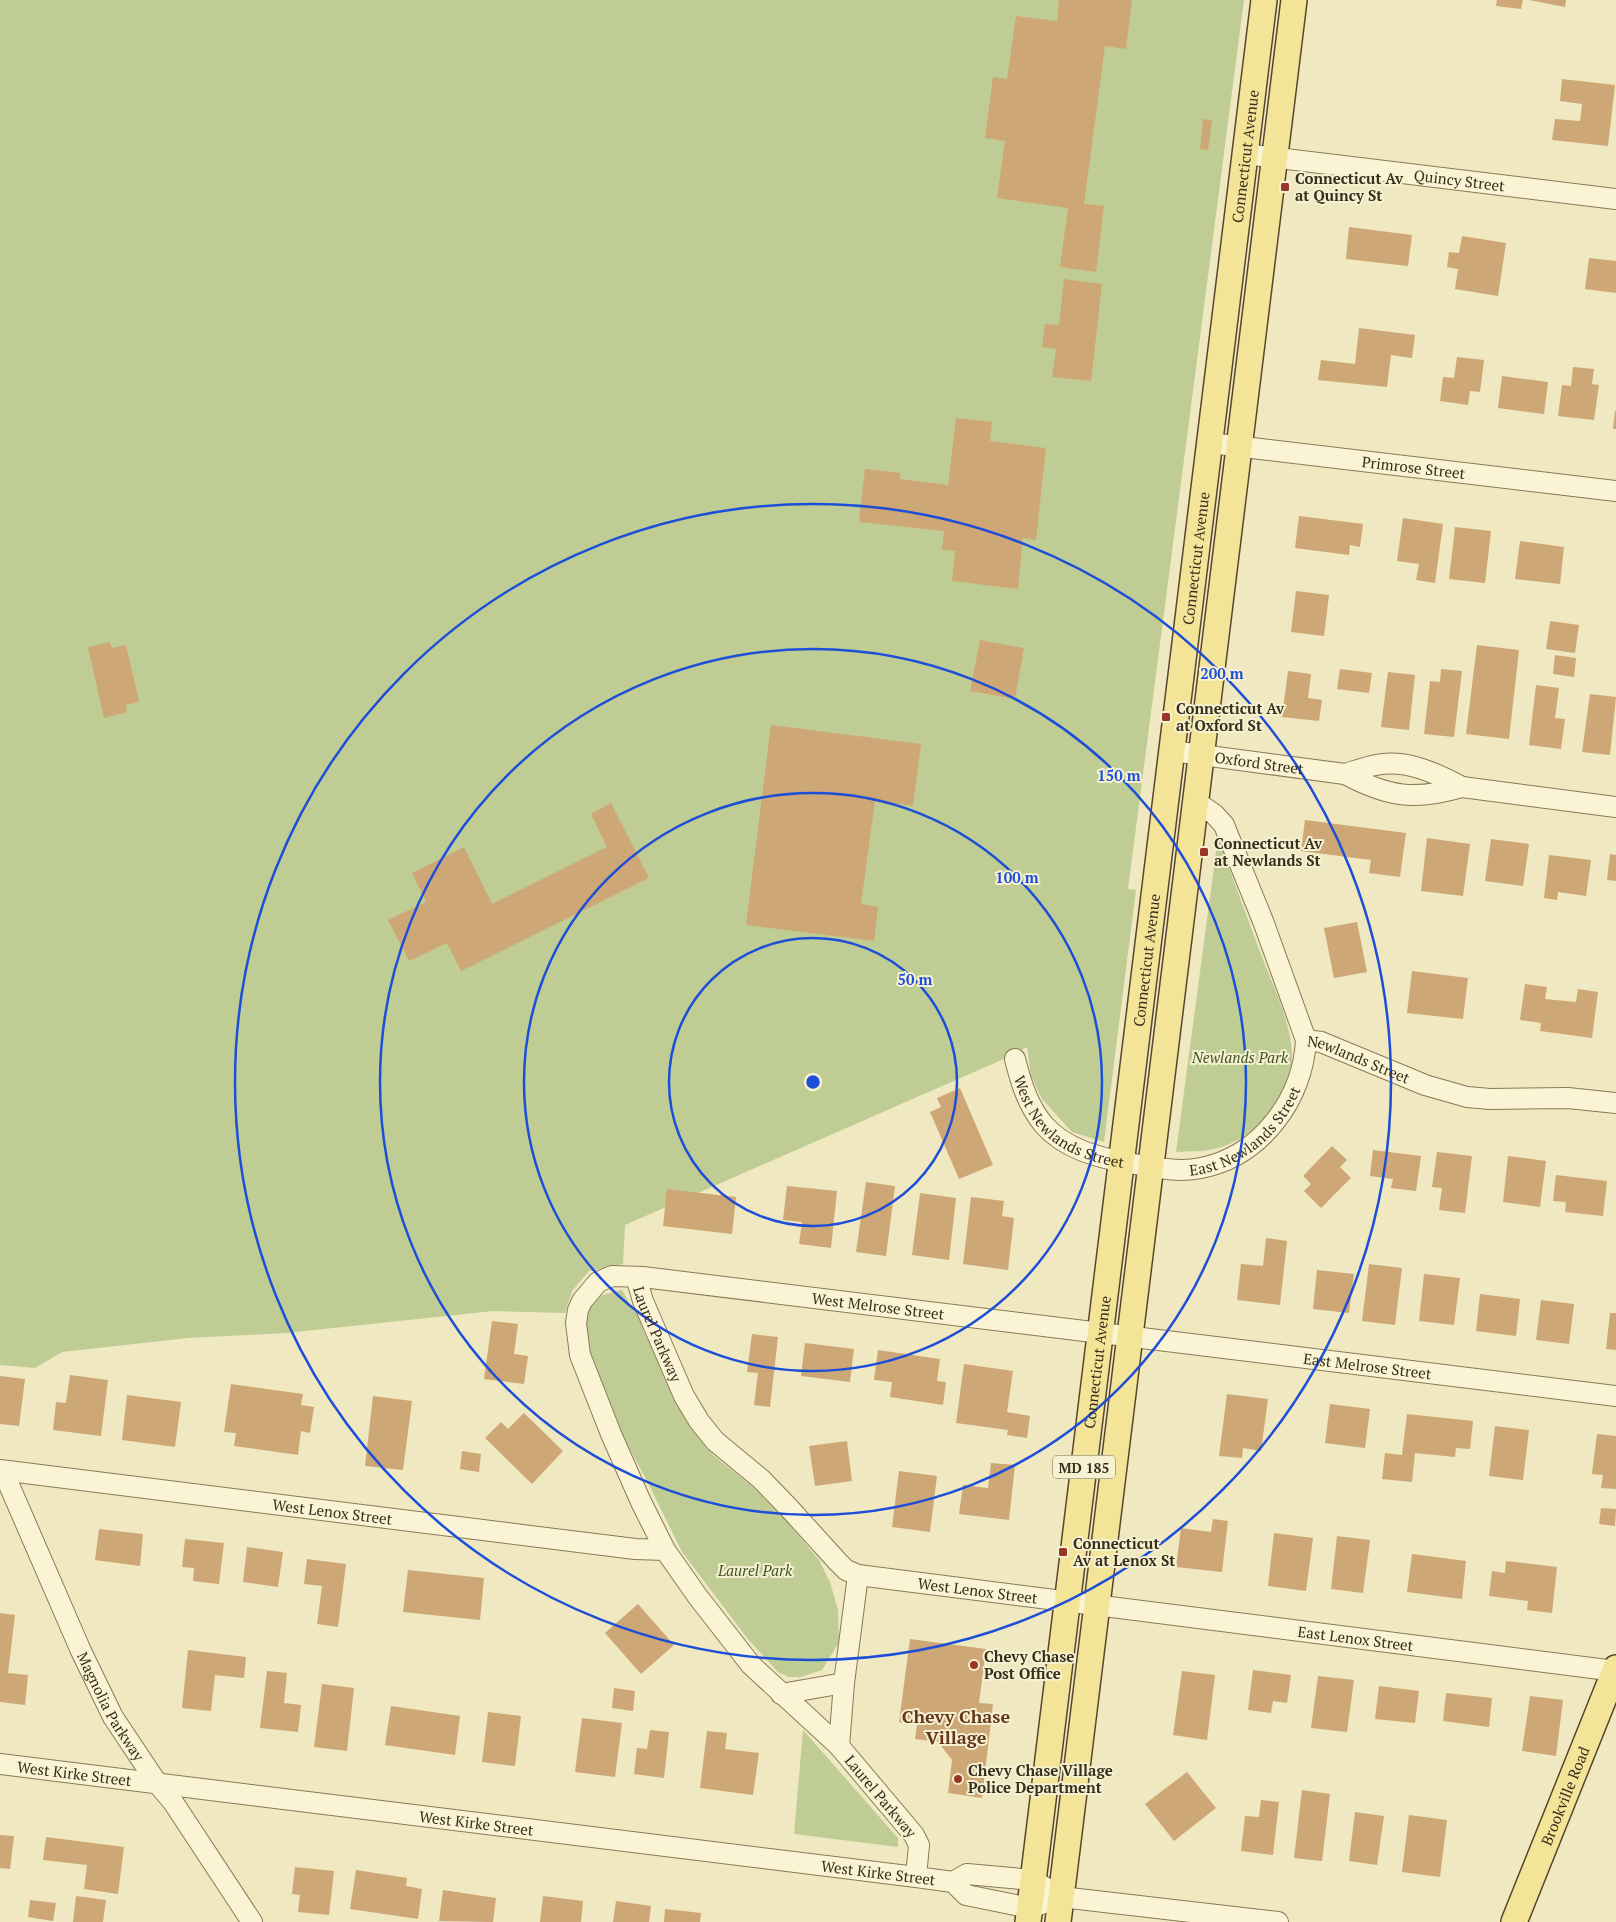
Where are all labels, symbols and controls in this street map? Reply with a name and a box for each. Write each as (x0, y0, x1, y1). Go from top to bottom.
street label: Connecticut Avenue (1227, 89, 1263, 224)
street label: Quincy Street (1413, 165, 1506, 195)
place label: Connecticut Av at Quincy St (1295, 168, 1404, 205)
marker: Connecticut Av at Quincy St (1279, 181, 1291, 193)
street label: Primrose Street (1361, 451, 1467, 483)
street label: Connecticut Avenue (1177, 491, 1214, 626)
text: 200 m (1200, 663, 1244, 683)
place label: Connecticut Av at Oxford St (1176, 698, 1285, 735)
marker: Connecticut Av at Oxford St (1160, 711, 1172, 723)
street label: Oxford Street (1213, 747, 1305, 778)
text: 150 m (1097, 765, 1141, 785)
place label: Connecticut Av at Newlands St (1214, 833, 1323, 870)
marker: Connecticut Av at Newlands St (1198, 846, 1210, 858)
text: 100 m (995, 867, 1039, 887)
street label: Connecticut Avenue (1128, 893, 1164, 1028)
text: 50 m (898, 969, 933, 989)
street label: Newlands Street (1306, 1030, 1413, 1088)
park label: Newlands Park (1191, 1047, 1289, 1067)
centre of rings (804, 1073, 822, 1091)
street label: West Newlands Street (1010, 1073, 1126, 1172)
street label: East Newlands Street (1188, 1083, 1305, 1180)
street label: Laurel Parkway (629, 1284, 687, 1385)
street label: West Melrose Street (811, 1288, 946, 1324)
street label: Connecticut Avenue (1079, 1295, 1115, 1430)
street label: East Melrose Street (1302, 1348, 1433, 1383)
road number: MD 185 (1053, 1455, 1115, 1478)
street label: West Lenox Street (271, 1494, 394, 1529)
place label: Connecticut Av at Lenox St (1073, 1533, 1175, 1570)
marker: Connecticut Av at Lenox St (1057, 1546, 1069, 1558)
park label: Laurel Park (717, 1560, 793, 1580)
street label: West Lenox Street (916, 1573, 1039, 1608)
street label: East Lenox Street (1297, 1621, 1415, 1655)
place label: Chevy Chase Post Office (984, 1646, 1074, 1683)
street label: Magnolia Parkway (73, 1648, 150, 1765)
marker: Chevy Chase Post Office (968, 1659, 980, 1671)
district label: Chevy Chase Village (902, 1704, 1010, 1749)
street label: Brookville Road (1536, 1743, 1594, 1848)
street label: Laurel Parkway (841, 1751, 922, 1842)
street label: West Kirke Street (16, 1756, 133, 1790)
place label: Chevy Chase Village Police Department (968, 1760, 1113, 1797)
marker: Chevy Chase Village Police Department (952, 1773, 964, 1785)
street label: West Kirke Street (418, 1806, 535, 1840)
street label: West Kirke Street (820, 1855, 937, 1890)

